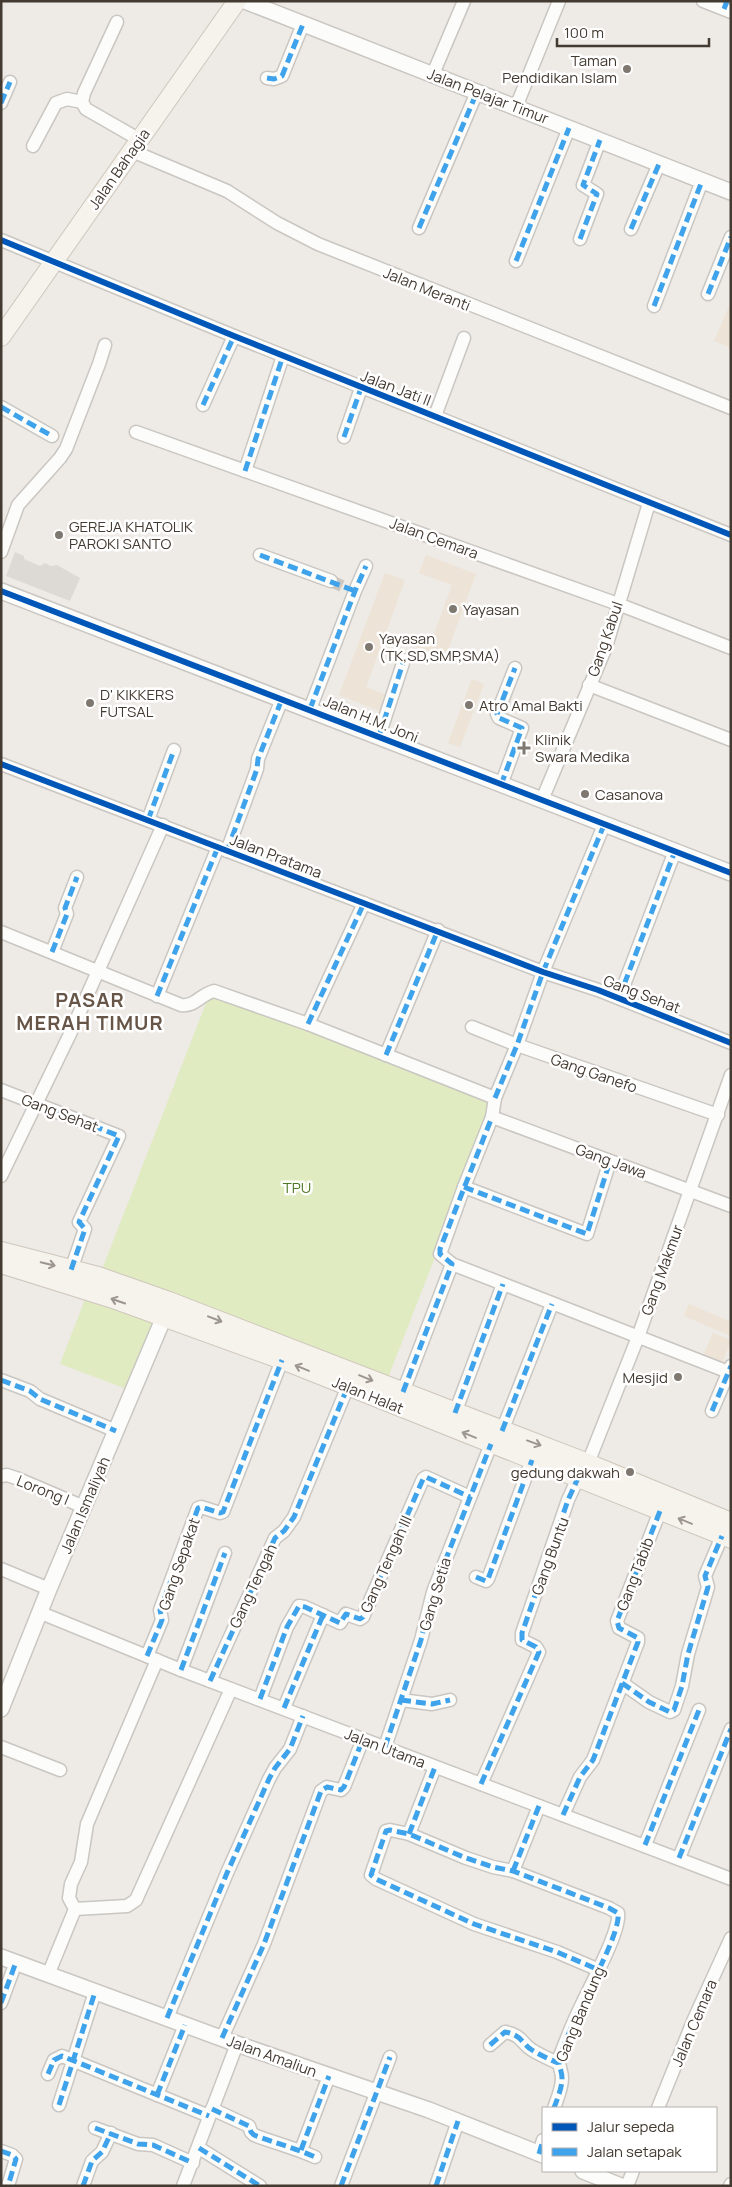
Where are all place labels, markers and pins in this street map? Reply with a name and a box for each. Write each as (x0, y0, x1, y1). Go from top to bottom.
place label: Taman Pendidikan Islam (502, 50, 617, 88)
marker: Taman Pendidikan Islam (621, 63, 633, 75)
place label: GEREJA KHATOLIK PAROKI SANTO (69, 516, 193, 554)
marker: GEREJA KHATOLIK PAROKI SANTO (53, 529, 65, 541)
place label: Yayasan (463, 599, 519, 620)
marker: Yayasan (447, 603, 459, 615)
place label: Yayasan (TK,SD,SMP,SMA) (379, 628, 500, 666)
marker: Yayasan (TK,SD,SMP,SMA) (363, 641, 375, 653)
place label: D' KIKKERS FUTSAL (100, 684, 174, 722)
place label: Atro Amal Bakti (479, 695, 583, 716)
marker: D' KIKKERS FUTSAL (84, 697, 96, 709)
marker: Atro Amal Bakti (463, 699, 475, 711)
place label: Klinik Swara Medika (535, 729, 630, 767)
marker: Klinik Swara Medika (517, 741, 531, 755)
place label: Casanova (595, 784, 663, 805)
marker: Casanova (579, 788, 591, 800)
place label: Mesjid (623, 1367, 668, 1388)
marker: Mesjid (672, 1371, 684, 1383)
place label: gedung dakwah (511, 1462, 620, 1483)
marker: gedung dakwah (624, 1466, 636, 1478)

